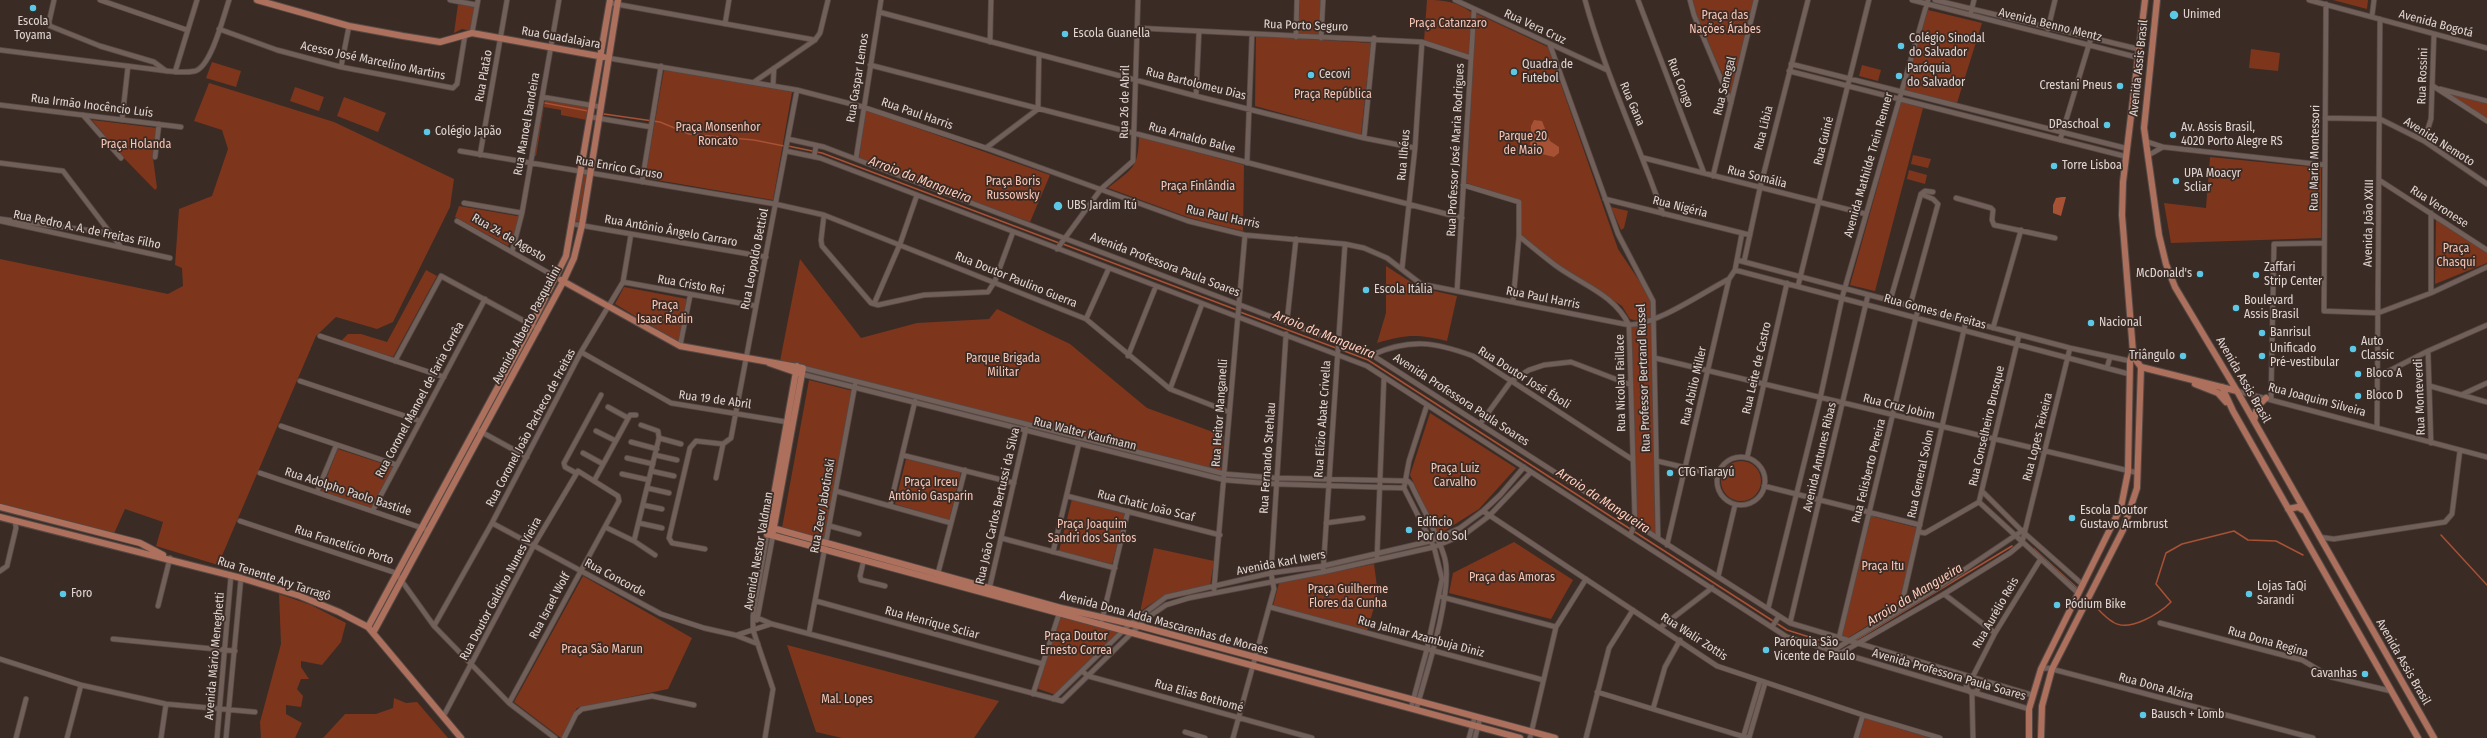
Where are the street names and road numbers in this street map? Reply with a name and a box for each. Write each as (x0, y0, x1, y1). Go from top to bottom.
street label: Avenida Benno Mentz (1997, 5, 2103, 45)
street label: Rua Vera Cruz (1502, 6, 1568, 48)
street label: Avenida Bogotá (2397, 7, 2475, 41)
street label: Rua Porto Seguro (1263, 17, 1349, 35)
street label: Avenida Assis Brasil (2127, 19, 2151, 117)
street label: Rua Guadalajara (520, 24, 602, 52)
street label: Rua Gaspar Lemos (844, 32, 872, 124)
street label: Acesso José Marcelino Martins (299, 39, 447, 83)
street label: Rua Rossini (2415, 47, 2431, 105)
street label: Rua Platão (472, 49, 496, 103)
street label: Rua Senegal (1711, 55, 1739, 117)
street label: Rua Congo (1664, 56, 1696, 110)
street label: Rua Professor José Maria Rodrigues (1444, 63, 1468, 237)
street label: Rua 26 de Abril (1117, 65, 1133, 139)
street label: Rua Bartolomeu Dias (1144, 65, 1248, 103)
street label: Rua Manoel Bandeira (511, 71, 543, 177)
street label: Rua Gana (1616, 80, 1648, 128)
street label: Rua Irmão Inocêncio Luís (30, 91, 154, 121)
street label: Avenida Mathilde Trein Renner (1841, 91, 1897, 239)
street label: Rua Paul Harris (879, 95, 955, 133)
street label: Rua Líbia (1752, 104, 1776, 152)
street label: Rua Maria Montessori (2307, 105, 2323, 211)
street label: Avenida Nemoto (2401, 114, 2477, 170)
street label: Rua Guiné (1811, 115, 1837, 167)
street label: Rua Arnaldo Balve (1147, 119, 1237, 157)
street label: Rua Ilhéus (1395, 129, 1413, 181)
street label: Rua Enrico Caruso (574, 153, 664, 183)
street label: Rua Somália (1726, 163, 1788, 191)
street label: Avenida João XXIII (2361, 179, 2377, 267)
street label: Rua Veronese (2407, 183, 2471, 231)
street label: Rua Nigéria (1651, 193, 1709, 221)
street label: Rua Paul Harris (1185, 202, 1261, 232)
street label: Rua Pedro A. A. de Freitas Filho (12, 207, 162, 253)
street label: Rua Leopoldo Bettiol (738, 207, 772, 311)
street label: Rua 24 de Agosto (469, 211, 549, 265)
street label: Rua Antônio Ângelo Carraro (603, 212, 739, 250)
street label: Avenida Professora Paula Soares (1088, 230, 1242, 300)
street label: Rua Doutor Paulino Guerra (953, 249, 1079, 311)
street label: Avenida Alberto Pasqualini (490, 264, 564, 386)
street label: Rua Cristo Rei (656, 272, 726, 298)
street label: Rua Paul Harris (1505, 284, 1581, 312)
street label: Rua Gomes de Freitas (1882, 291, 1988, 333)
street label: Rua Professor Bertrand Russel (1634, 304, 1654, 452)
street label: Rua Coronel Manoel de Faria Corrêa (373, 320, 467, 480)
street label: Rua Leite de Castro (1739, 320, 1775, 416)
street label: Rua Nicolau Faillace (1613, 334, 1629, 432)
street label: Avenida Assis Brasil (2213, 334, 2273, 426)
street label: Rua Doutor José Éboli (1475, 344, 1573, 412)
street label: Rua Abilio Miller (1678, 345, 1710, 427)
street label: Rua Coronel João Pacheco de Freitas (483, 346, 579, 510)
street label: Avenida Professora Paula Soares (1390, 351, 1532, 449)
street label: Rua Heitor Manganelli (1209, 358, 1231, 468)
street label: Rua Monteverdi (2411, 358, 2429, 436)
street label: Rua Elízio Abate Crivella (1312, 360, 1334, 478)
street label: Rua Conselheiro Brusque (1966, 364, 2008, 488)
street label: Rua Joaquim Silveira (2267, 380, 2367, 420)
street label: Rua 19 de Abril (678, 388, 752, 412)
street label: Rua Cruz Jobim (1862, 391, 1936, 423)
street label: Rua Lopes Teixeira (2020, 391, 2056, 483)
street label: Avenida Antunes Ribas (1800, 401, 1840, 513)
street label: Rua Fernando Strehlau (1257, 402, 1279, 514)
street label: Rua Walter Kaufmann (1032, 414, 1138, 454)
street label: Rua Felisberto Pereira (1849, 417, 1889, 525)
street label: Rua João Carlos Bertussi da Silva (973, 426, 1023, 586)
street label: Rua General Solon (1905, 428, 1937, 520)
street label: Rua Zeev Jabotinski (808, 458, 838, 554)
street label: Rua Adolpho Paolo Bastide (283, 465, 413, 519)
street label: Rua Chatic João Scaf (1096, 487, 1196, 525)
street label: Avenida Nestor Valdman (742, 491, 776, 611)
street label: Rua Doutor Galdino Nunes Vieira (457, 515, 545, 663)
street label: Rua Francelício Porto (293, 522, 395, 568)
street label: Avenida Karl Iwers (1235, 547, 1327, 579)
street label: Rua Tenente Ary Tarragô (215, 554, 333, 604)
street label: Rua Concorde (582, 556, 648, 600)
street label: Rua Israel Wolf (526, 570, 574, 642)
street label: Rua Aurélio Reis (1970, 575, 2022, 651)
street label: Avenida Dona Adda Mascarenhas de Moraes (1058, 588, 1270, 658)
street label: Avenida Mário Meneghetti (202, 591, 228, 721)
street label: Rua Henrique Scliar (883, 603, 981, 643)
street label: Rua Walir Zottis (1658, 610, 1730, 664)
street label: Rua Jalmar Azambuja Diniz (1356, 613, 1486, 661)
street label: Avenida Assis Brasil (2373, 616, 2433, 708)
street label: Rua Dona Regina (2226, 624, 2310, 660)
street label: Avenida Professora Paula Soares (1870, 646, 2028, 704)
street label: Rua Dona Alzira (2117, 670, 2195, 704)
street label: Rua Elias Bothomé (1153, 676, 1245, 716)

